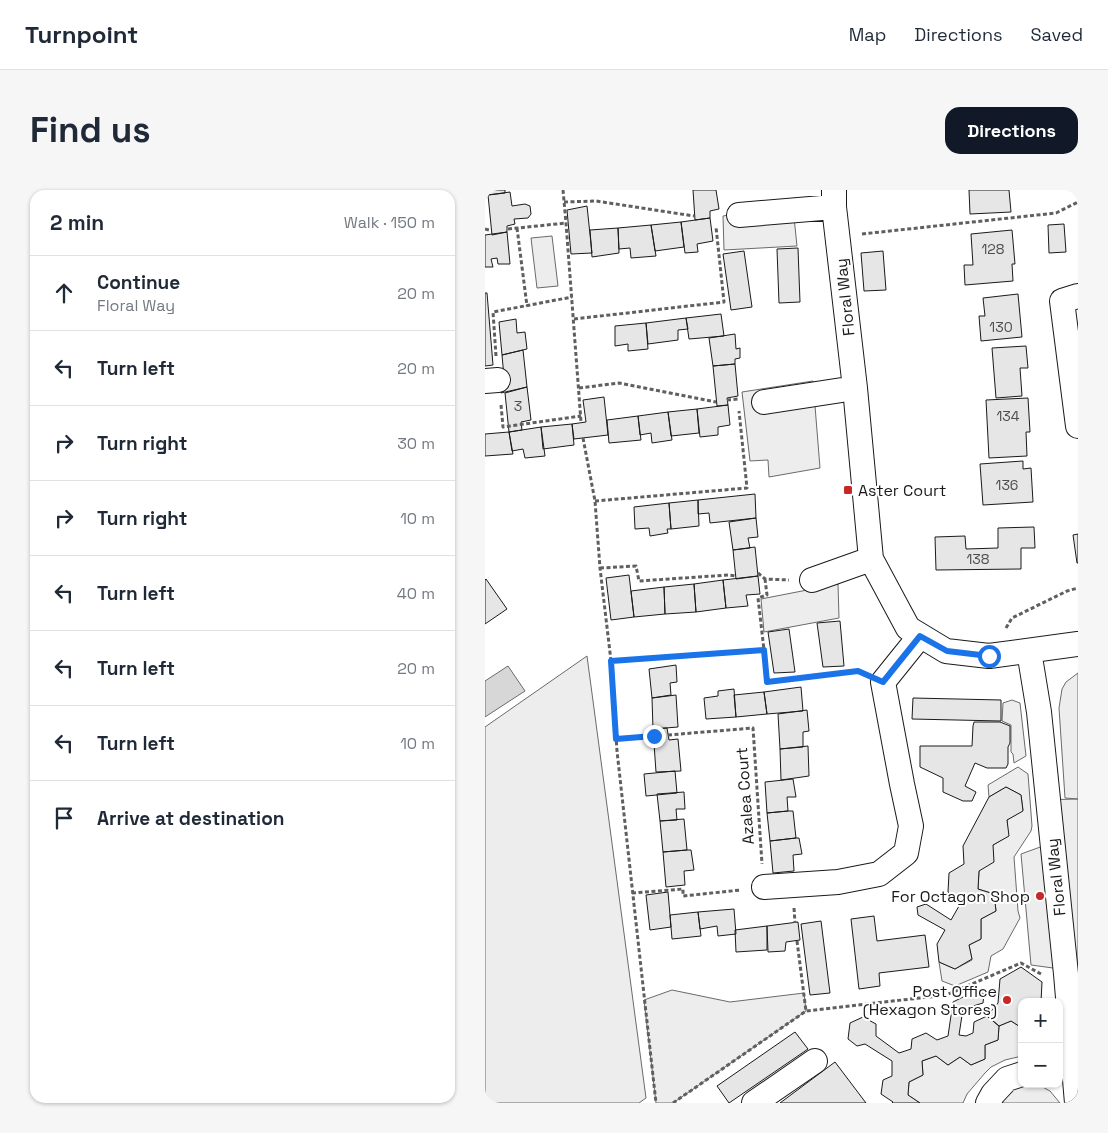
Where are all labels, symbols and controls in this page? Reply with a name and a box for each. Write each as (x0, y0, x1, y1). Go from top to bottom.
text: Turnpoint (25, 19, 138, 50)
text: Map (849, 23, 886, 46)
text: Directions (914, 23, 1003, 46)
text: Saved (1031, 23, 1083, 46)
button: Directions (945, 107, 1078, 154)
text: Find us (30, 108, 151, 152)
text: 2 min (50, 209, 104, 236)
text: Walk · 150 m (344, 212, 435, 233)
house number: 128 (981, 240, 1005, 258)
street label: Floral Way (830, 257, 860, 337)
text: Continue (97, 270, 180, 295)
icon: ahead (50, 279, 78, 307)
text: 20 m (397, 283, 435, 304)
text: Floral Way (97, 295, 175, 316)
house number: 130 (989, 318, 1013, 336)
icon: left (50, 354, 78, 382)
text: Turn left (97, 356, 175, 381)
text: 20 m (397, 358, 435, 379)
house number: 3 (514, 397, 522, 415)
house number: 134 (996, 407, 1020, 425)
icon: right (50, 429, 78, 457)
text: Turn right (97, 431, 187, 456)
text: 30 m (397, 433, 435, 454)
house number: 136 (996, 476, 1018, 494)
place label: Aster Court (858, 480, 946, 501)
marker: Aster Court (842, 484, 854, 496)
icon: right (50, 504, 78, 532)
text: Turn right (97, 506, 187, 531)
text: 10 m (400, 508, 435, 529)
house number: 138 (966, 550, 990, 568)
icon: left (50, 579, 78, 607)
text: Turn left (97, 581, 175, 606)
text: 40 m (397, 583, 435, 604)
route start (978, 645, 1001, 668)
icon: left (50, 654, 78, 682)
text: Turn left (97, 656, 175, 681)
text: 20 m (397, 658, 435, 679)
route end (643, 725, 666, 748)
icon: left (50, 729, 78, 757)
text: Turn left (97, 731, 175, 756)
text: 10 m (400, 733, 435, 754)
street label: Azalea Court (731, 747, 759, 845)
icon: arrive (50, 804, 78, 832)
text: Arrive at destination (97, 806, 285, 831)
street label: Floral Way (1041, 837, 1071, 917)
place label: For Octagon Shop (891, 886, 1030, 907)
marker: For Octagon Shop (1034, 890, 1046, 902)
place label: Post Office (Hexagon Stores) (863, 981, 997, 1020)
marker: Post Office (Hexagon Stores) (1001, 994, 1013, 1006)
map controls (1018, 998, 1063, 1088)
button: + (1018, 998, 1063, 1043)
button: − (1018, 1043, 1063, 1088)

